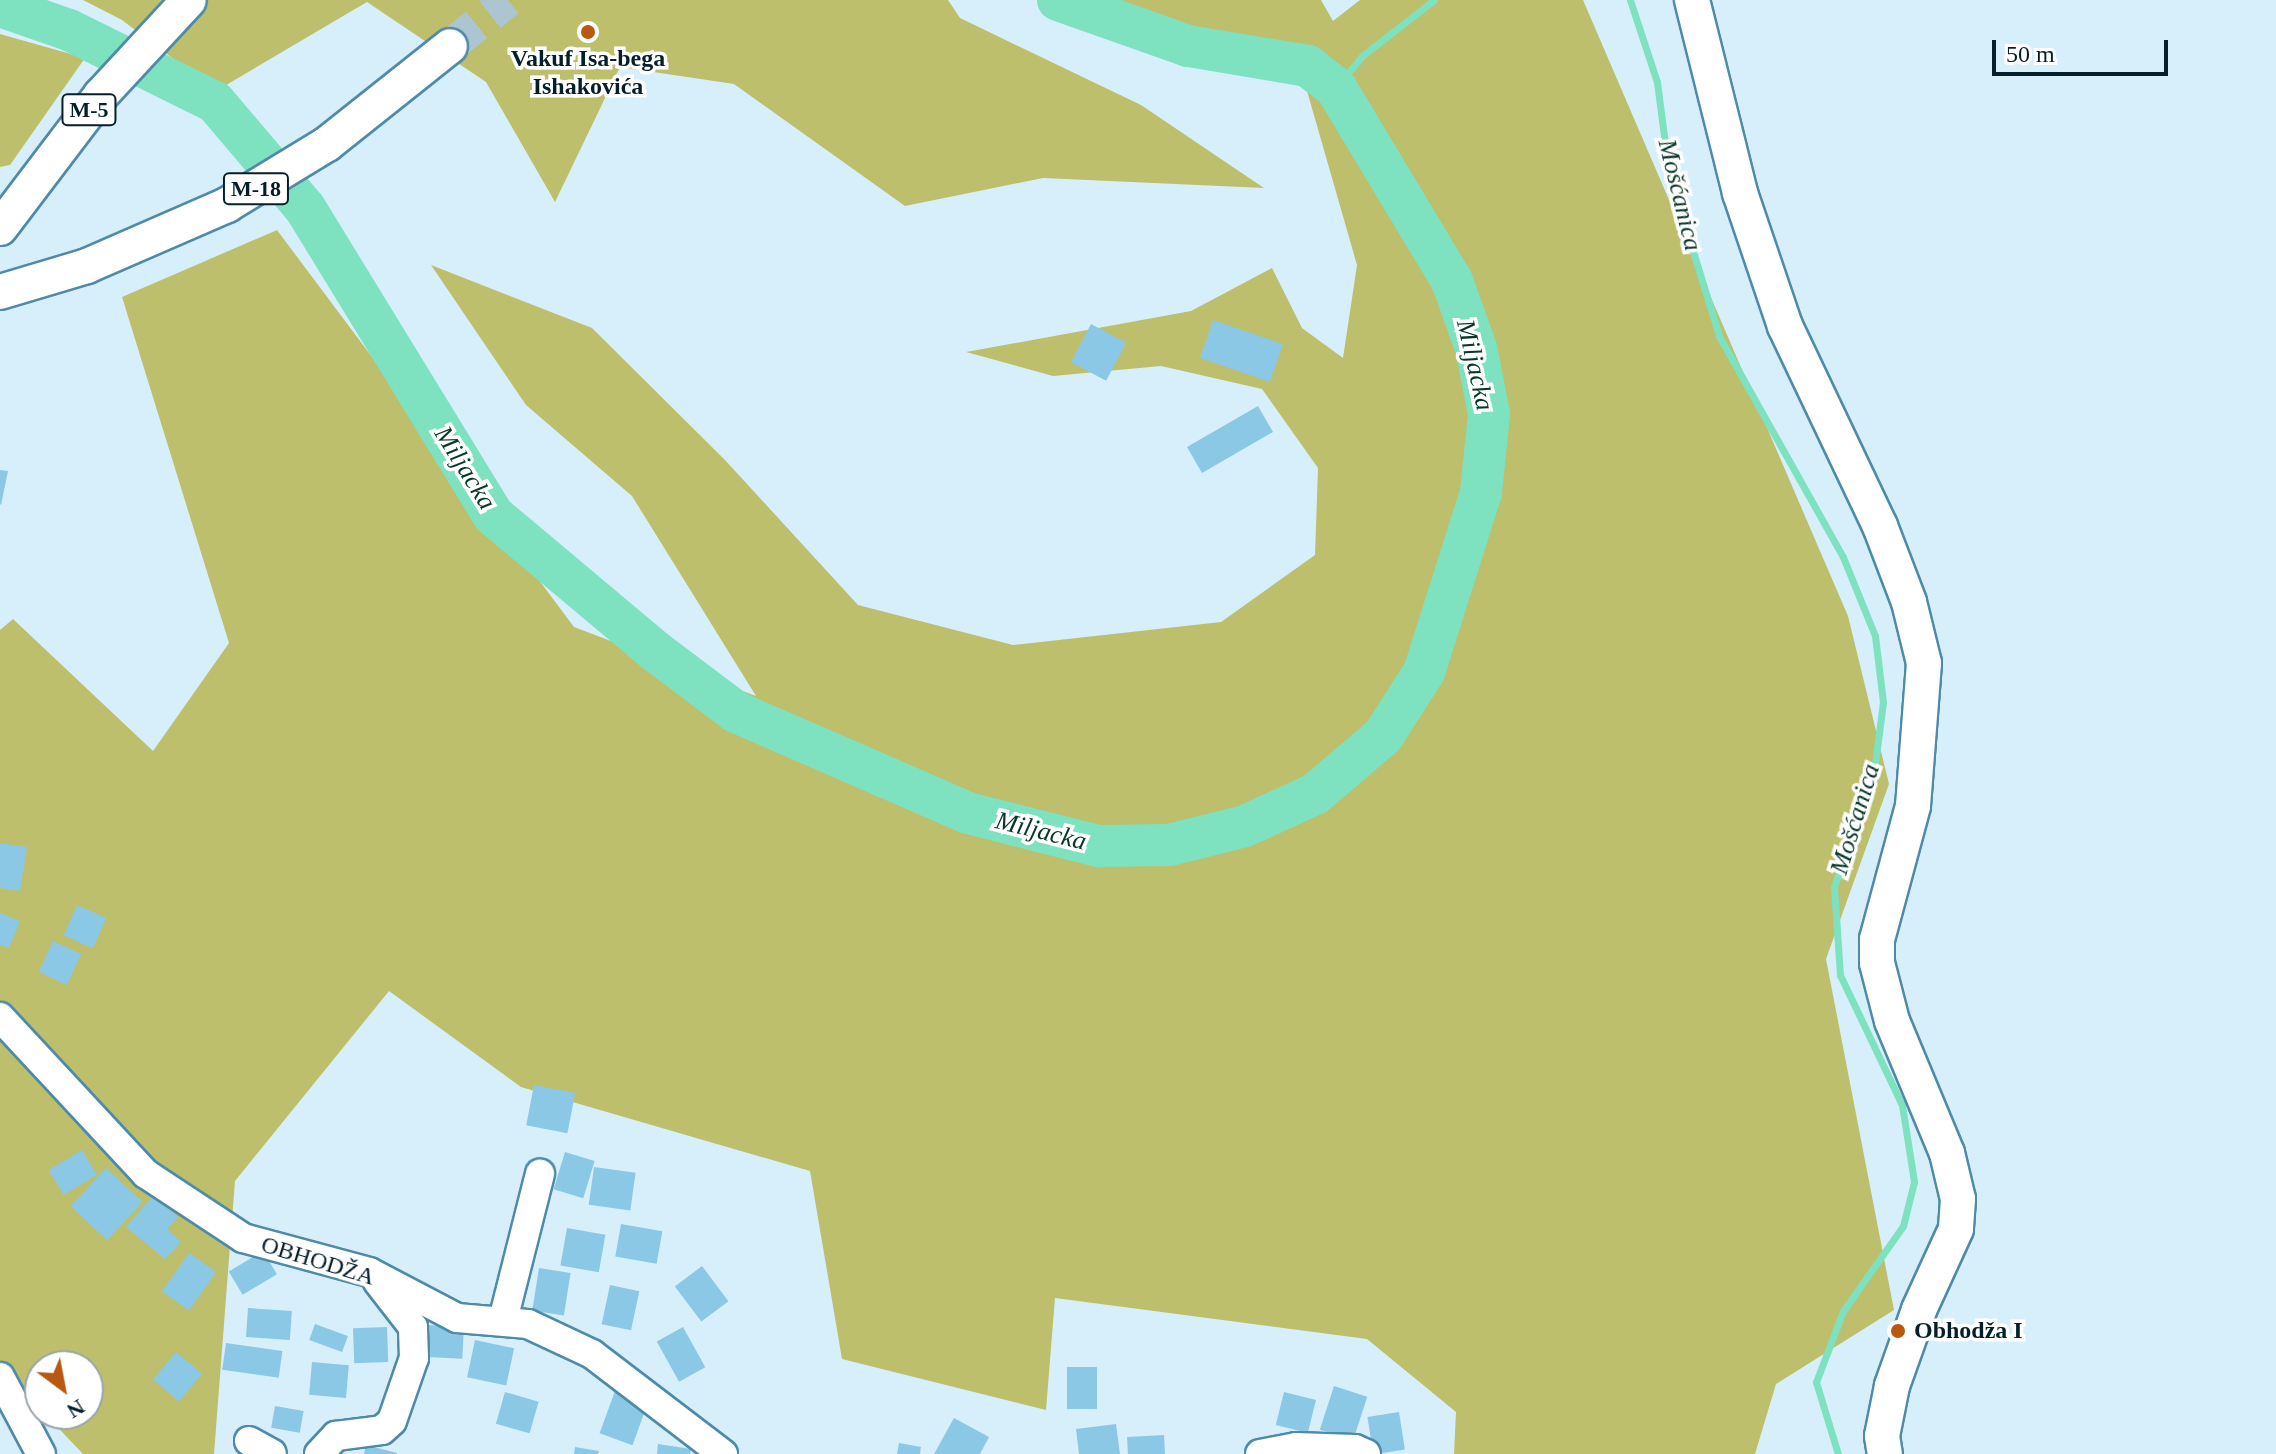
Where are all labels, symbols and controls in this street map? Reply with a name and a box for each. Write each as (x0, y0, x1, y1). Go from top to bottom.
marker: Vakuf Isa-bega Ishakovića (579, 23, 597, 41)
scale bar (1996, 24, 2172, 74)
text: 50 m (2006, 41, 2055, 67)
place label: Vakuf Isa-bega Ishakovića (511, 45, 665, 101)
road number: M-5 (61, 92, 117, 128)
water label: Mošćanica (1651, 136, 1709, 254)
road number: M-18 (222, 171, 290, 207)
water label: Miljacka (1449, 316, 1501, 414)
water label: Miljacka (427, 421, 503, 515)
water label: Mošćanica (1823, 760, 1887, 878)
water label: Miljacka (992, 805, 1090, 857)
street label: OBHODŽA (258, 1230, 378, 1292)
place label: Obhodža I (1914, 1317, 2023, 1345)
marker: Obhodža I (1889, 1322, 1907, 1340)
north arrow (24, 1350, 104, 1430)
text: N (63, 1394, 89, 1424)

